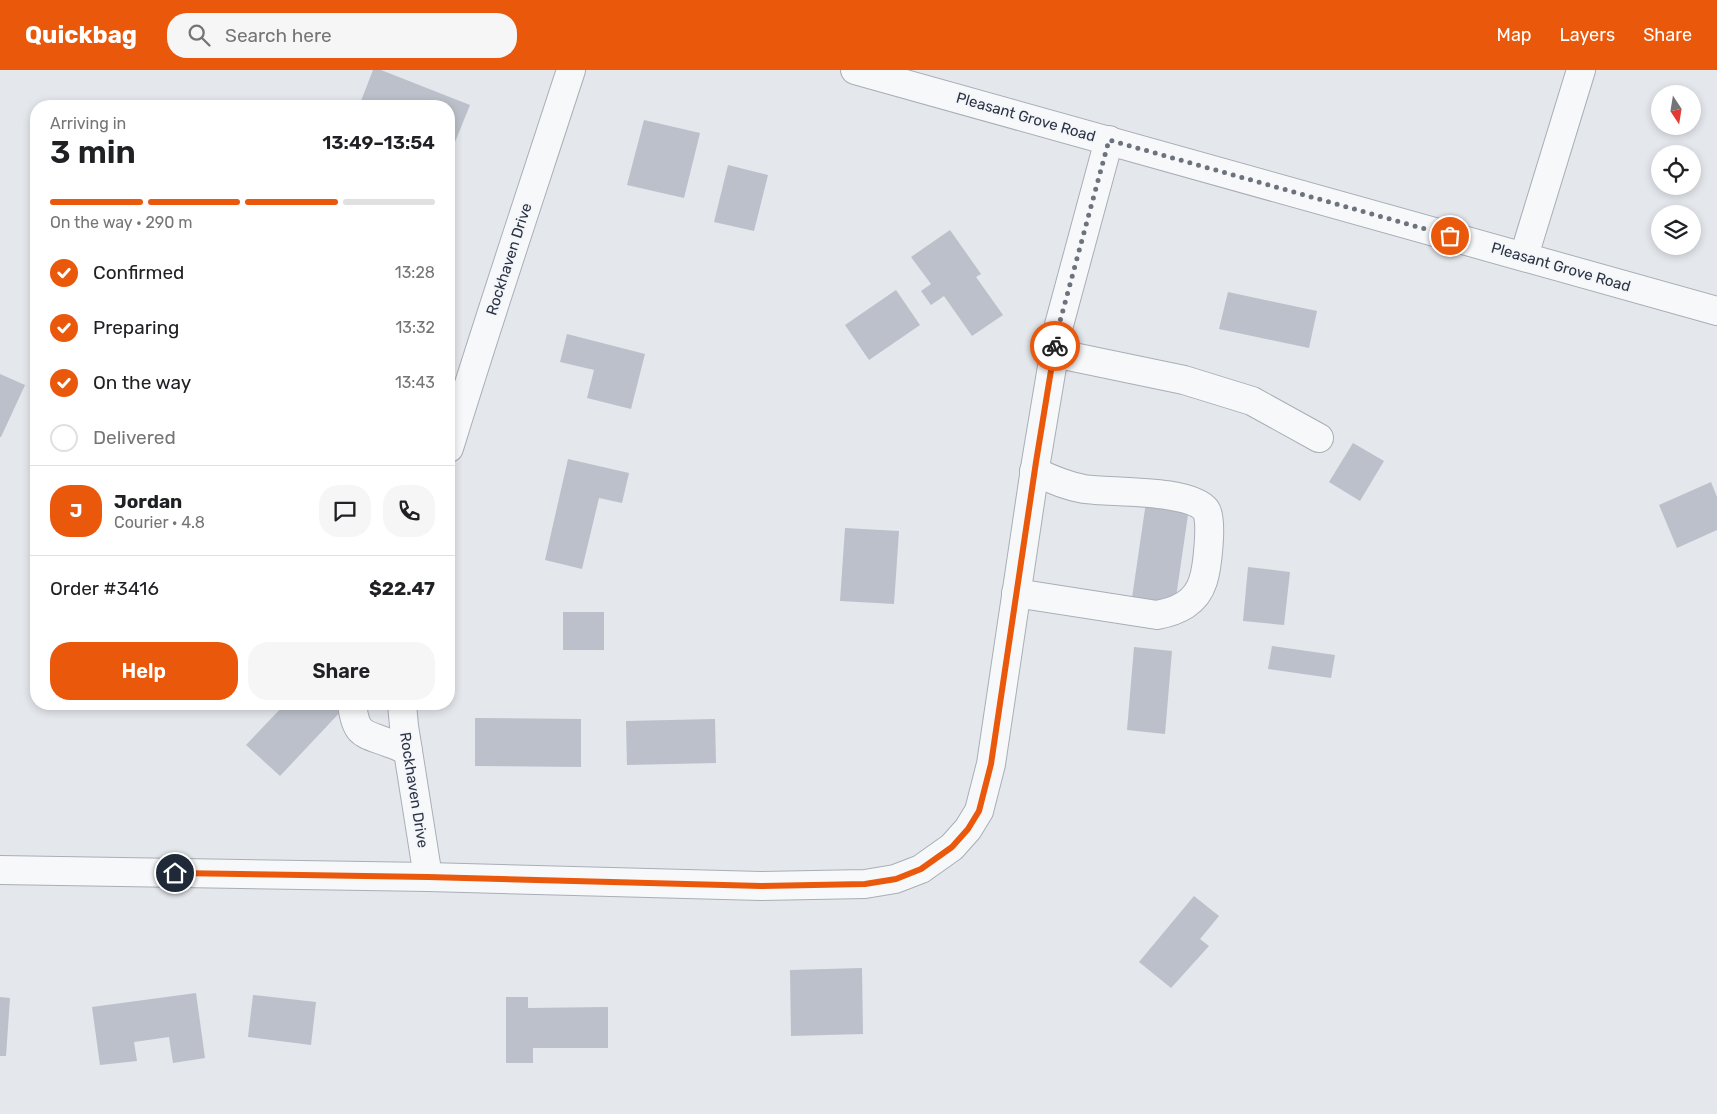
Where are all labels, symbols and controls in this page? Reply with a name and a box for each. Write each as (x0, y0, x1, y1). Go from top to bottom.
search box (167, 13, 517, 58)
text: Quickbag (25, 21, 137, 49)
icon: search (185, 21, 213, 49)
text: Search here (225, 24, 332, 47)
text: Map (1497, 24, 1532, 46)
text: Layers (1560, 24, 1615, 46)
text: Share (1643, 24, 1692, 46)
north arrow (1651, 85, 1701, 135)
map controls (1651, 85, 1701, 255)
street label: Pleasant Grove Road (954, 88, 1098, 146)
text: Arriving in (50, 114, 126, 133)
text: 13:49–13:54 (322, 131, 435, 154)
text: 3 min (50, 133, 136, 171)
button: locate (1651, 145, 1701, 195)
street label: Rockhaven Drive (482, 201, 536, 317)
button: layers (1651, 205, 1701, 255)
text: On the way · 290 m (50, 213, 193, 232)
pin (1429, 215, 1471, 257)
icon: bag (1436, 222, 1464, 250)
street label: Pleasant Grove Road (1489, 238, 1633, 296)
icon: check (50, 259, 78, 287)
text: Confirmed (93, 261, 184, 284)
text: 13:28 (395, 263, 435, 282)
icon: check (50, 314, 78, 342)
text: Preparing (93, 316, 179, 339)
text: 13:32 (395, 318, 435, 337)
courier (1030, 321, 1080, 371)
icon: bike (1041, 332, 1069, 360)
icon: check (50, 369, 78, 397)
text: On the way (93, 371, 191, 394)
text: 13:43 (395, 373, 435, 392)
text: Delivered (93, 426, 176, 449)
button: chat (319, 485, 371, 537)
button: phone (383, 485, 435, 537)
text: Jordan (114, 490, 182, 513)
text: J (70, 499, 82, 522)
text: Courier · 4.8 (114, 513, 205, 532)
text: Order #3416 (50, 577, 159, 600)
text: $22.47 (369, 577, 435, 600)
button: Help (50, 642, 238, 700)
button: Share (248, 642, 435, 700)
street label: Rockhaven Drive (396, 731, 432, 849)
pin (154, 852, 196, 894)
icon: home (161, 859, 189, 887)

